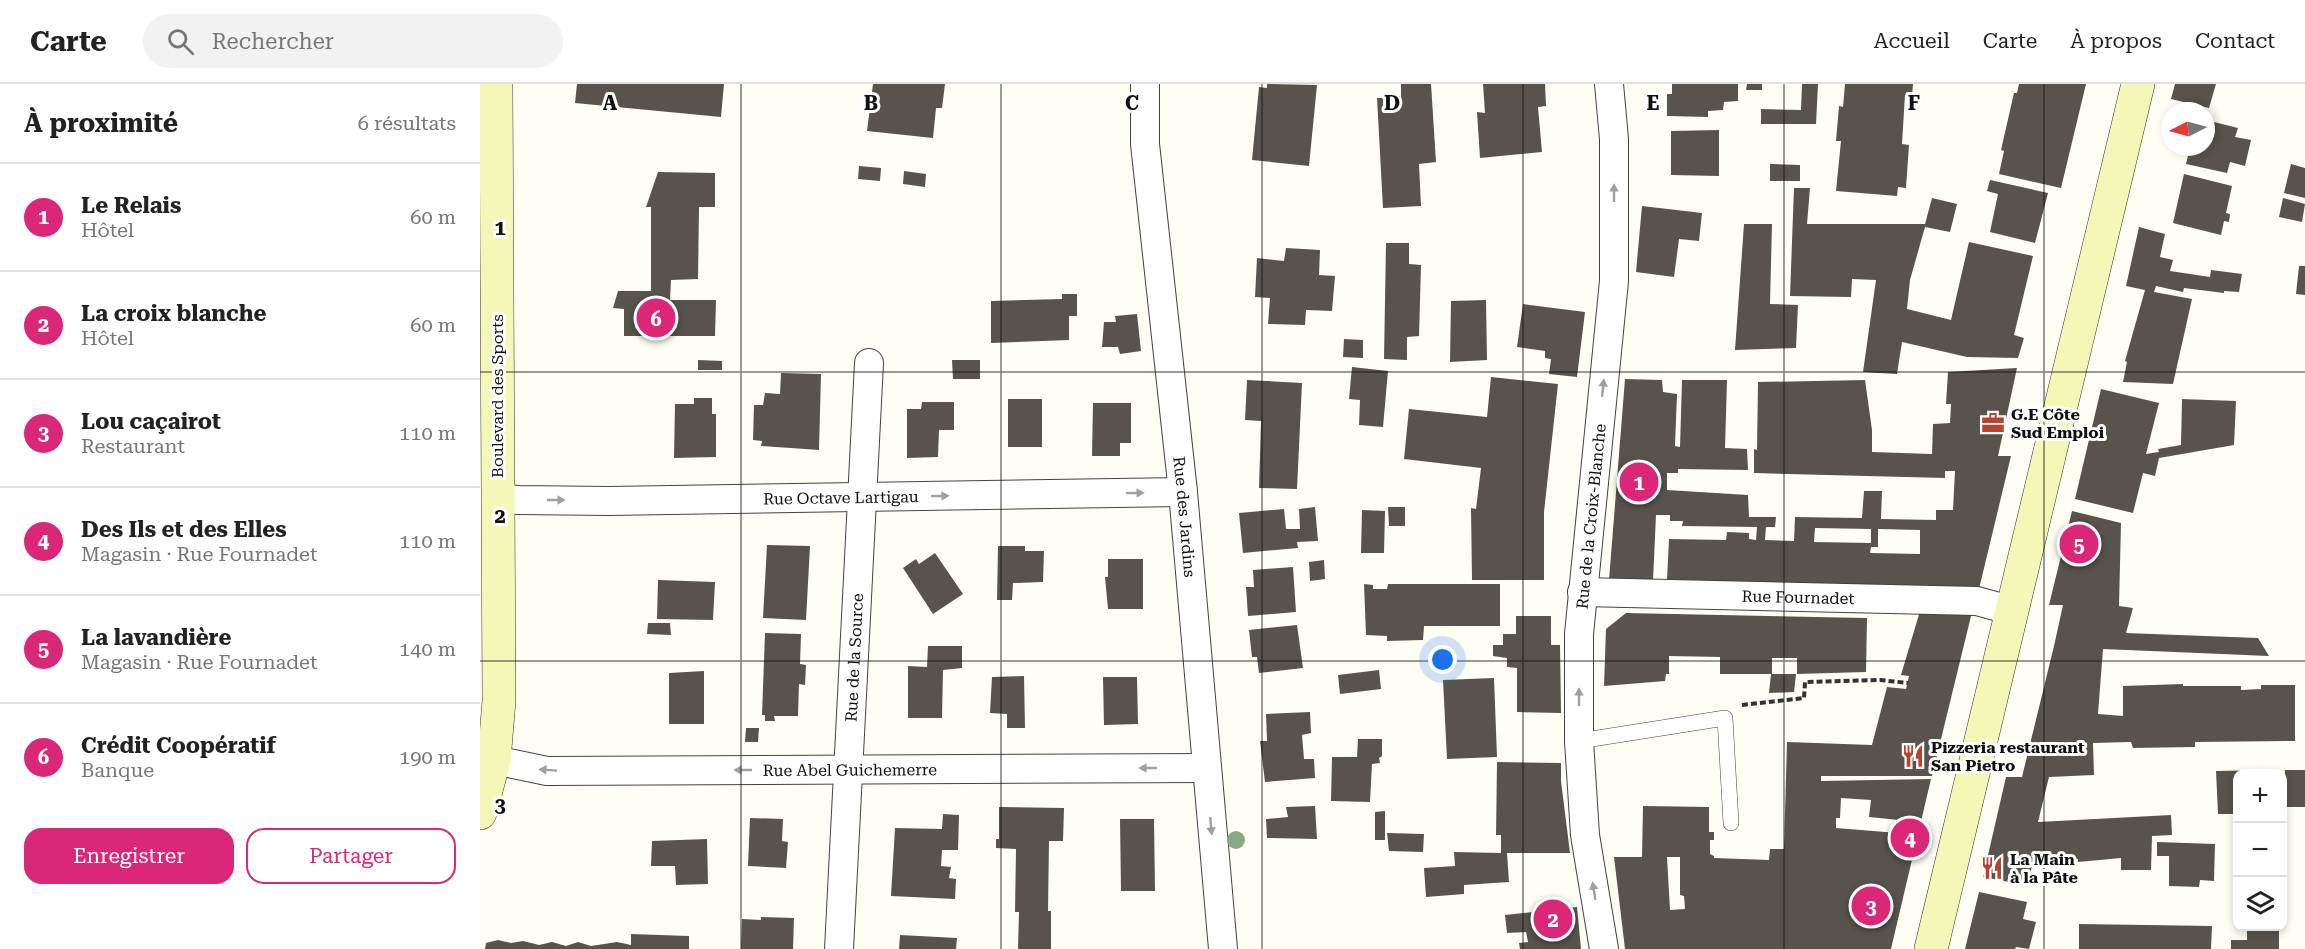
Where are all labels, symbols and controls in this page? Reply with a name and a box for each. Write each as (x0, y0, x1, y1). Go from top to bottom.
search box (143, 14, 563, 68)
text: Carte (30, 25, 107, 58)
icon: search (164, 25, 197, 58)
text: Rechercher (212, 29, 334, 54)
text: Accueil (1874, 29, 1950, 53)
text: Carte (1983, 29, 2037, 53)
text: À propos (2070, 29, 2162, 53)
text: Contact (2195, 29, 2275, 53)
text: A (603, 91, 618, 115)
text: B (864, 91, 878, 115)
text: C (1125, 91, 1139, 115)
text: D (1384, 91, 1400, 115)
text: E (1647, 91, 1660, 115)
text: F (1908, 91, 1920, 115)
north arrow (2161, 102, 2215, 156)
text: À proximité (24, 108, 178, 138)
text: 6 résultats (358, 111, 456, 135)
one-way arrow (1609, 184, 1619, 203)
text: Le Relais (81, 193, 181, 218)
text: 1 (38, 205, 49, 229)
text: 60 m (410, 205, 456, 229)
text: 1 (494, 216, 506, 240)
text: Hôtel (81, 218, 134, 242)
pin: 6 (636, 296, 675, 340)
text: La croix blanche (81, 301, 266, 326)
text: 2 (38, 313, 49, 337)
text: 60 m (410, 313, 456, 337)
street label: Boulevard des Sports (488, 314, 507, 478)
text: Hôtel (81, 326, 134, 350)
one-way arrow (1598, 378, 1608, 397)
place label: G.E Côte Sud Emploi (2011, 405, 2105, 442)
text: Lou caçairot (81, 409, 221, 434)
office icon: G.E Côte Sud Emploi (1980, 410, 2006, 436)
text: 3 (38, 421, 49, 445)
text: 110 m (399, 421, 456, 445)
street label: Rue de la Croix-Blanche (1573, 423, 1610, 610)
text: Restaurant (81, 434, 185, 458)
street label: Rue des Jardins (1169, 455, 1199, 579)
pin: 1 (1620, 460, 1658, 504)
street label: Rue Octave Lartigau (763, 487, 919, 509)
one-way arrow (1125, 488, 1144, 498)
one-way arrow (930, 491, 949, 501)
one-way arrow (546, 495, 565, 505)
text: 2 (494, 504, 506, 528)
text: Des Ils et des Elles (81, 517, 287, 542)
pin: 5 (2060, 522, 2098, 566)
text: 4 (38, 529, 49, 553)
text: 110 m (399, 529, 456, 553)
text: Magasin · Rue Fournadet (81, 542, 317, 566)
street label: Rue Fournadet (1741, 587, 1855, 608)
street label: Rue de la Source (842, 592, 867, 722)
text: La lavandière (81, 625, 231, 650)
text: 5 (38, 637, 49, 661)
text: 140 m (399, 637, 456, 661)
your location (1428, 645, 1457, 674)
text: Magasin · Rue Fournadet (81, 650, 317, 674)
one-way arrow (1574, 688, 1584, 707)
text: Crédit Coopératif (81, 733, 276, 758)
place label: Pizzeria restaurant San Pietro (1931, 738, 2085, 775)
restaurant icon: Pizzeria restaurant San Pietro (1900, 743, 1926, 769)
text: 6 (38, 745, 49, 769)
text: 190 m (399, 745, 456, 769)
text: Banque (81, 758, 154, 782)
street label: Rue Abel Guichemerre (763, 760, 937, 780)
one-way arrow (1138, 763, 1157, 773)
one-way arrow (538, 765, 557, 774)
one-way arrow (733, 765, 752, 775)
map controls (2233, 769, 2287, 931)
button: + (2233, 769, 2287, 823)
text: 3 (494, 793, 506, 817)
pin: 4 (1890, 816, 1930, 861)
one-way arrow (1206, 817, 1216, 836)
button: − (2233, 823, 2287, 877)
button: Enregistrer (24, 828, 234, 884)
button: Partager (246, 828, 456, 884)
place label: La Main à la Pâte (2010, 850, 2078, 887)
restaurant icon: La Main à la Pâte (1979, 855, 2005, 881)
button: layers (2233, 877, 2287, 931)
one-way arrow (1590, 882, 1599, 901)
pin: 3 (1852, 884, 1890, 928)
pin: 2 (1534, 896, 1572, 942)

